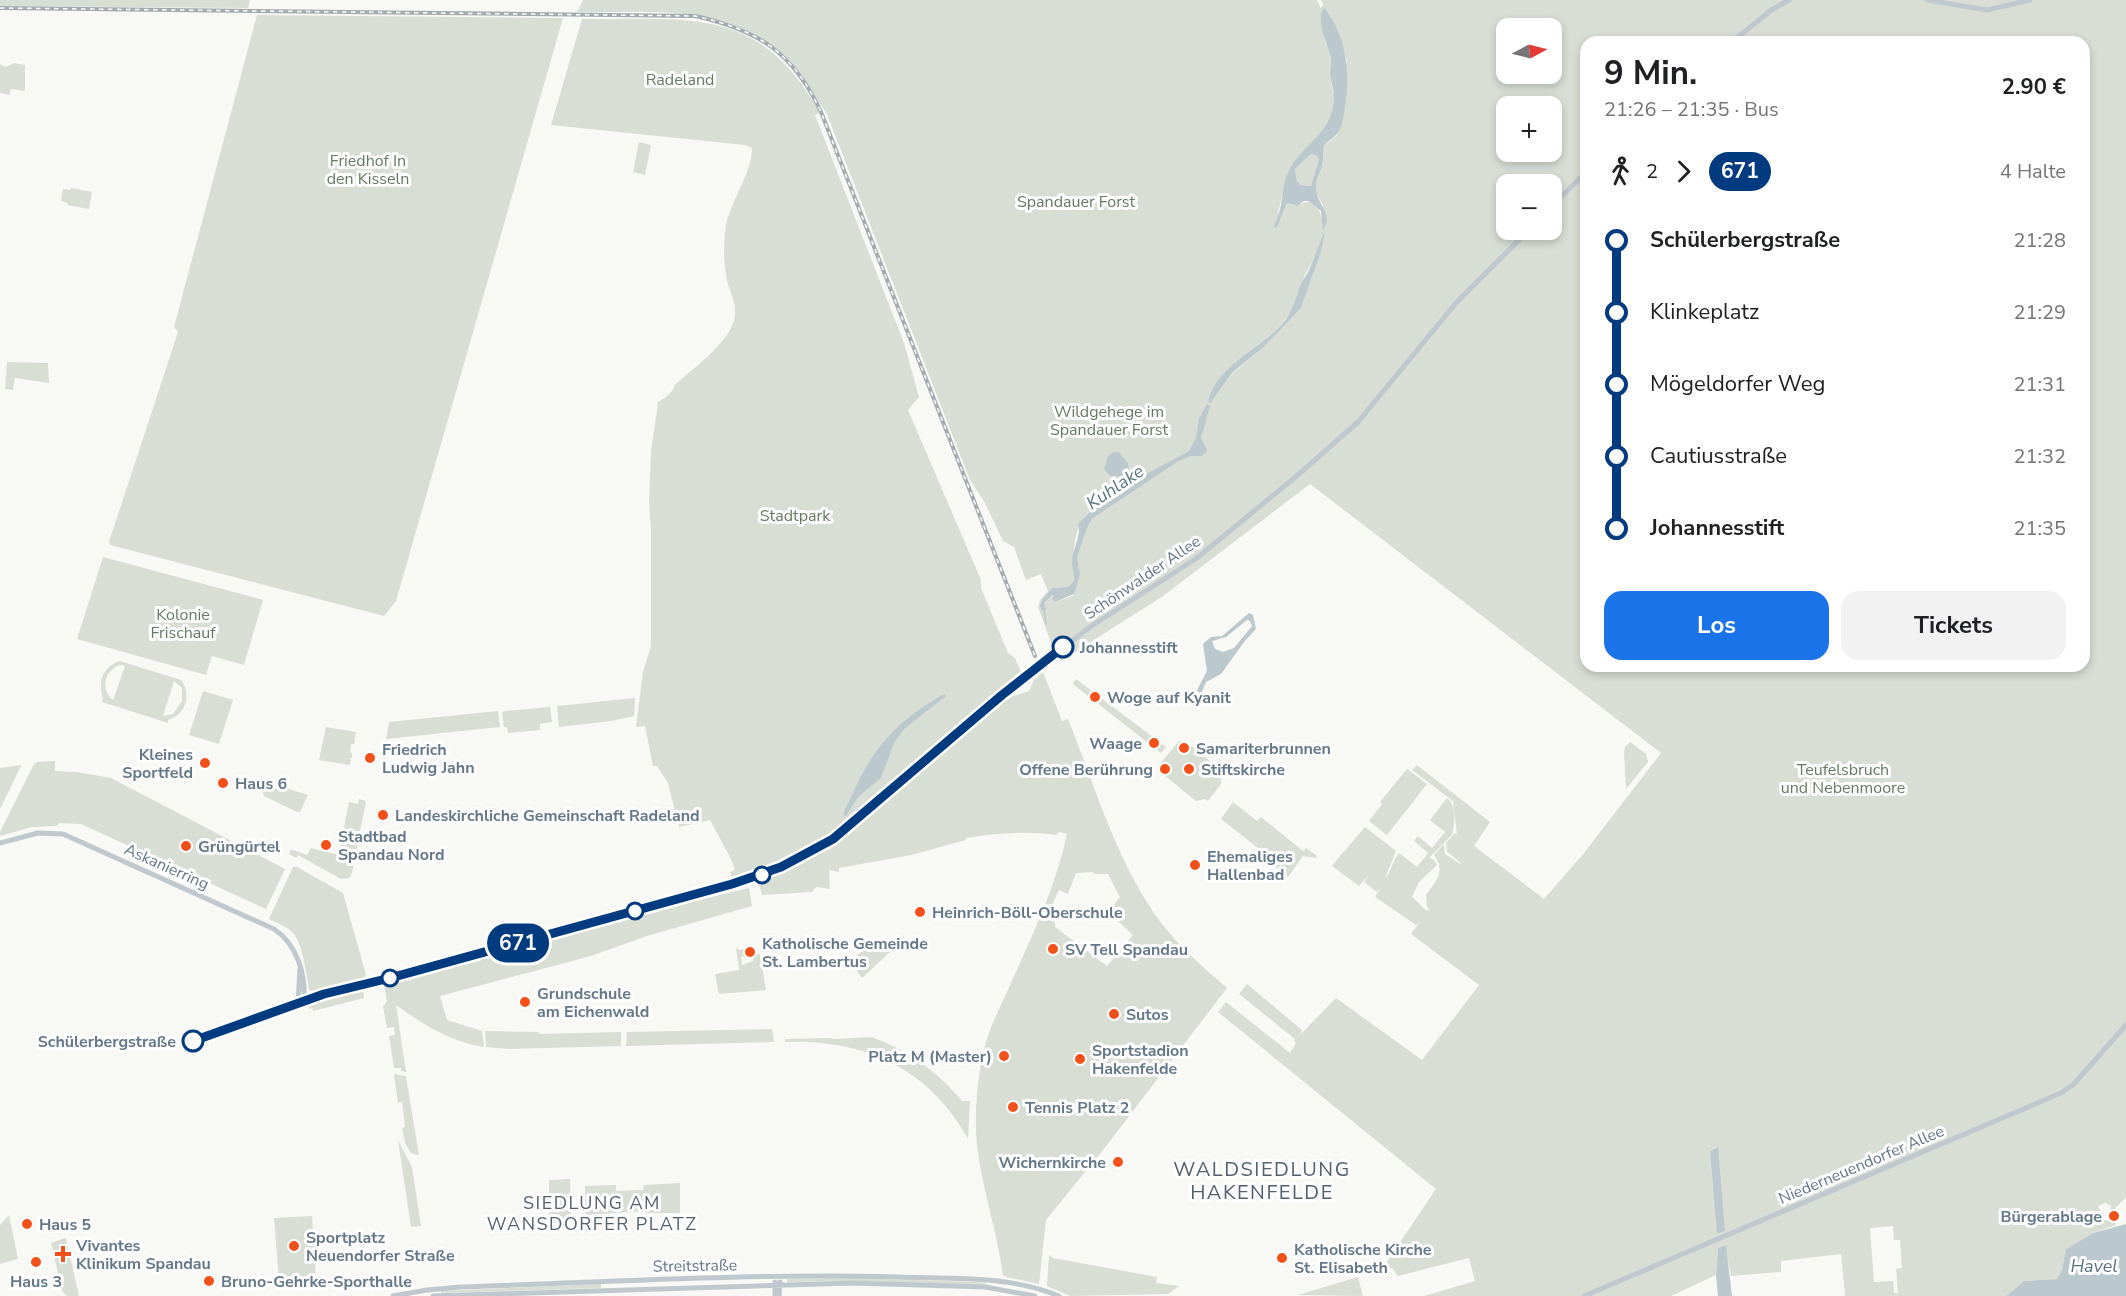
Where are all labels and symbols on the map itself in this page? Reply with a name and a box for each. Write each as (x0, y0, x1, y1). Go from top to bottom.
north arrow (1496, 18, 1562, 84)
park label: Radeland (646, 69, 714, 91)
park label: Friedhof In den Kisseln (327, 150, 409, 190)
park label: Spandauer Forst (1017, 191, 1135, 213)
park label: Wildgehege im Spandauer Forst (1050, 401, 1168, 441)
water label: Kuhlake (1082, 459, 1149, 515)
park label: Stadtpark (760, 505, 831, 527)
street label: Schönwalder Allee (1080, 531, 1205, 625)
park label: Kolonie Frischauf (150, 604, 216, 644)
marker: Johannesstift (1052, 636, 1074, 658)
place label: Johannesstift (1079, 637, 1179, 659)
place label: Woge auf Kyanit (1107, 687, 1231, 709)
marker: Woge auf Kyanit (1088, 690, 1102, 704)
place label: Waage (1089, 733, 1142, 755)
marker: Waage (1147, 736, 1161, 750)
place label: Samariterbrunnen (1196, 738, 1331, 760)
place label: Friedrich Ludwig Jahn (382, 739, 475, 779)
marker: Samariterbrunnen (1177, 741, 1191, 755)
place label: Kleines Sportfeld (122, 744, 193, 784)
marker: Friedrich Ludwig Jahn (363, 751, 377, 765)
marker: Kleines Sportfeld (198, 756, 212, 770)
place label: Offene Berührung (1019, 759, 1153, 781)
place label: Stiftskirche (1201, 759, 1285, 781)
park label: Teufelsbruch und Nebenmoore (1781, 759, 1905, 799)
marker: Offene Berührung (1158, 762, 1172, 776)
marker: Stiftskirche (1182, 762, 1196, 776)
place label: Haus 6 (235, 773, 287, 795)
marker: Haus 6 (216, 776, 230, 790)
place label: Landeskirchliche Gemeinschaft Radeland (395, 805, 700, 827)
marker: Landeskirchliche Gemeinschaft Radeland (376, 808, 390, 822)
place label: Stadtbad Spandau Nord (338, 826, 445, 866)
place label: Grüngürtel (198, 836, 280, 858)
street label: Askanierring (121, 838, 212, 895)
marker: Stadtbad Spandau Nord (319, 838, 333, 852)
marker: Grüngürtel (179, 839, 193, 853)
place label: Ehemaliges Hallenbad (1207, 846, 1293, 886)
marker: Ehemaliges Hallenbad (1188, 858, 1202, 872)
unlabelled marker (753, 866, 771, 884)
unlabelled marker (626, 902, 644, 920)
place label: Heinrich-Böll-Oberschule (932, 902, 1123, 924)
marker: Heinrich-Böll-Oberschule (913, 905, 927, 919)
line badge: 671 (484, 924, 552, 962)
place label: Katholische Gemeinde St. Lambertus (762, 933, 928, 973)
place label: SV Tell Spandau (1065, 939, 1188, 961)
marker: SV Tell Spandau (1046, 942, 1060, 956)
marker: Katholische Gemeinde St. Lambertus (743, 945, 757, 959)
unlabelled marker (381, 969, 399, 987)
place label: Grundschule am Eichenwald (537, 983, 649, 1023)
marker: Grundschule am Eichenwald (518, 995, 532, 1009)
place label: Sutos (1126, 1004, 1169, 1026)
marker: Sutos (1107, 1007, 1121, 1021)
marker: Schülerbergstraße (182, 1030, 204, 1052)
place label: Schülerbergstraße (38, 1031, 176, 1053)
place label: Sportstadion Hakenfelde (1092, 1040, 1189, 1080)
place label: Platz M (Master) (868, 1046, 992, 1068)
marker: Platz M (Master) (997, 1049, 1011, 1063)
marker: Sportstadion Hakenfelde (1073, 1052, 1087, 1066)
place label: Tennis Platz 2 (1025, 1097, 1129, 1119)
marker: Tennis Platz 2 (1006, 1100, 1020, 1114)
street label: Niederneuendorfer Allee (1775, 1120, 1947, 1210)
place label: Wichernkirche (999, 1152, 1106, 1174)
marker: Wichernkirche (1111, 1155, 1125, 1169)
district label: WALDSIEDLUNG HAKENFELDE (1173, 1156, 1351, 1206)
district label: SIEDLUNG AM WANSDORFER PLATZ (487, 1191, 697, 1236)
place label: Bürgerablage (2001, 1206, 2102, 1228)
marker: Bürgerablage (2107, 1209, 2121, 1223)
place label: Haus 5 (39, 1214, 91, 1236)
marker: Haus 5 (20, 1217, 34, 1231)
place label: Sportplatz Neuendorfer Straße (306, 1227, 455, 1267)
place label: Vivantes Klinikum Spandau (75, 1235, 211, 1275)
marker: Sportplatz Neuendorfer Straße (287, 1239, 301, 1253)
place label: Katholische Kirche St. Elisabeth (1294, 1239, 1432, 1279)
marker: Vivantes Klinikum Spandau (54, 1245, 72, 1263)
marker: Katholische Kirche St. Elisabeth (1275, 1251, 1289, 1265)
street label: Streitstraße (653, 1254, 737, 1278)
water label: Havel (2070, 1254, 2118, 1278)
marker: Haus 3 (29, 1255, 43, 1269)
place label: Haus 3 (10, 1271, 62, 1293)
place label: Bruno-Gehrke-Sporthalle (221, 1271, 412, 1293)
marker: Bruno-Gehrke-Sporthalle (202, 1274, 216, 1288)

